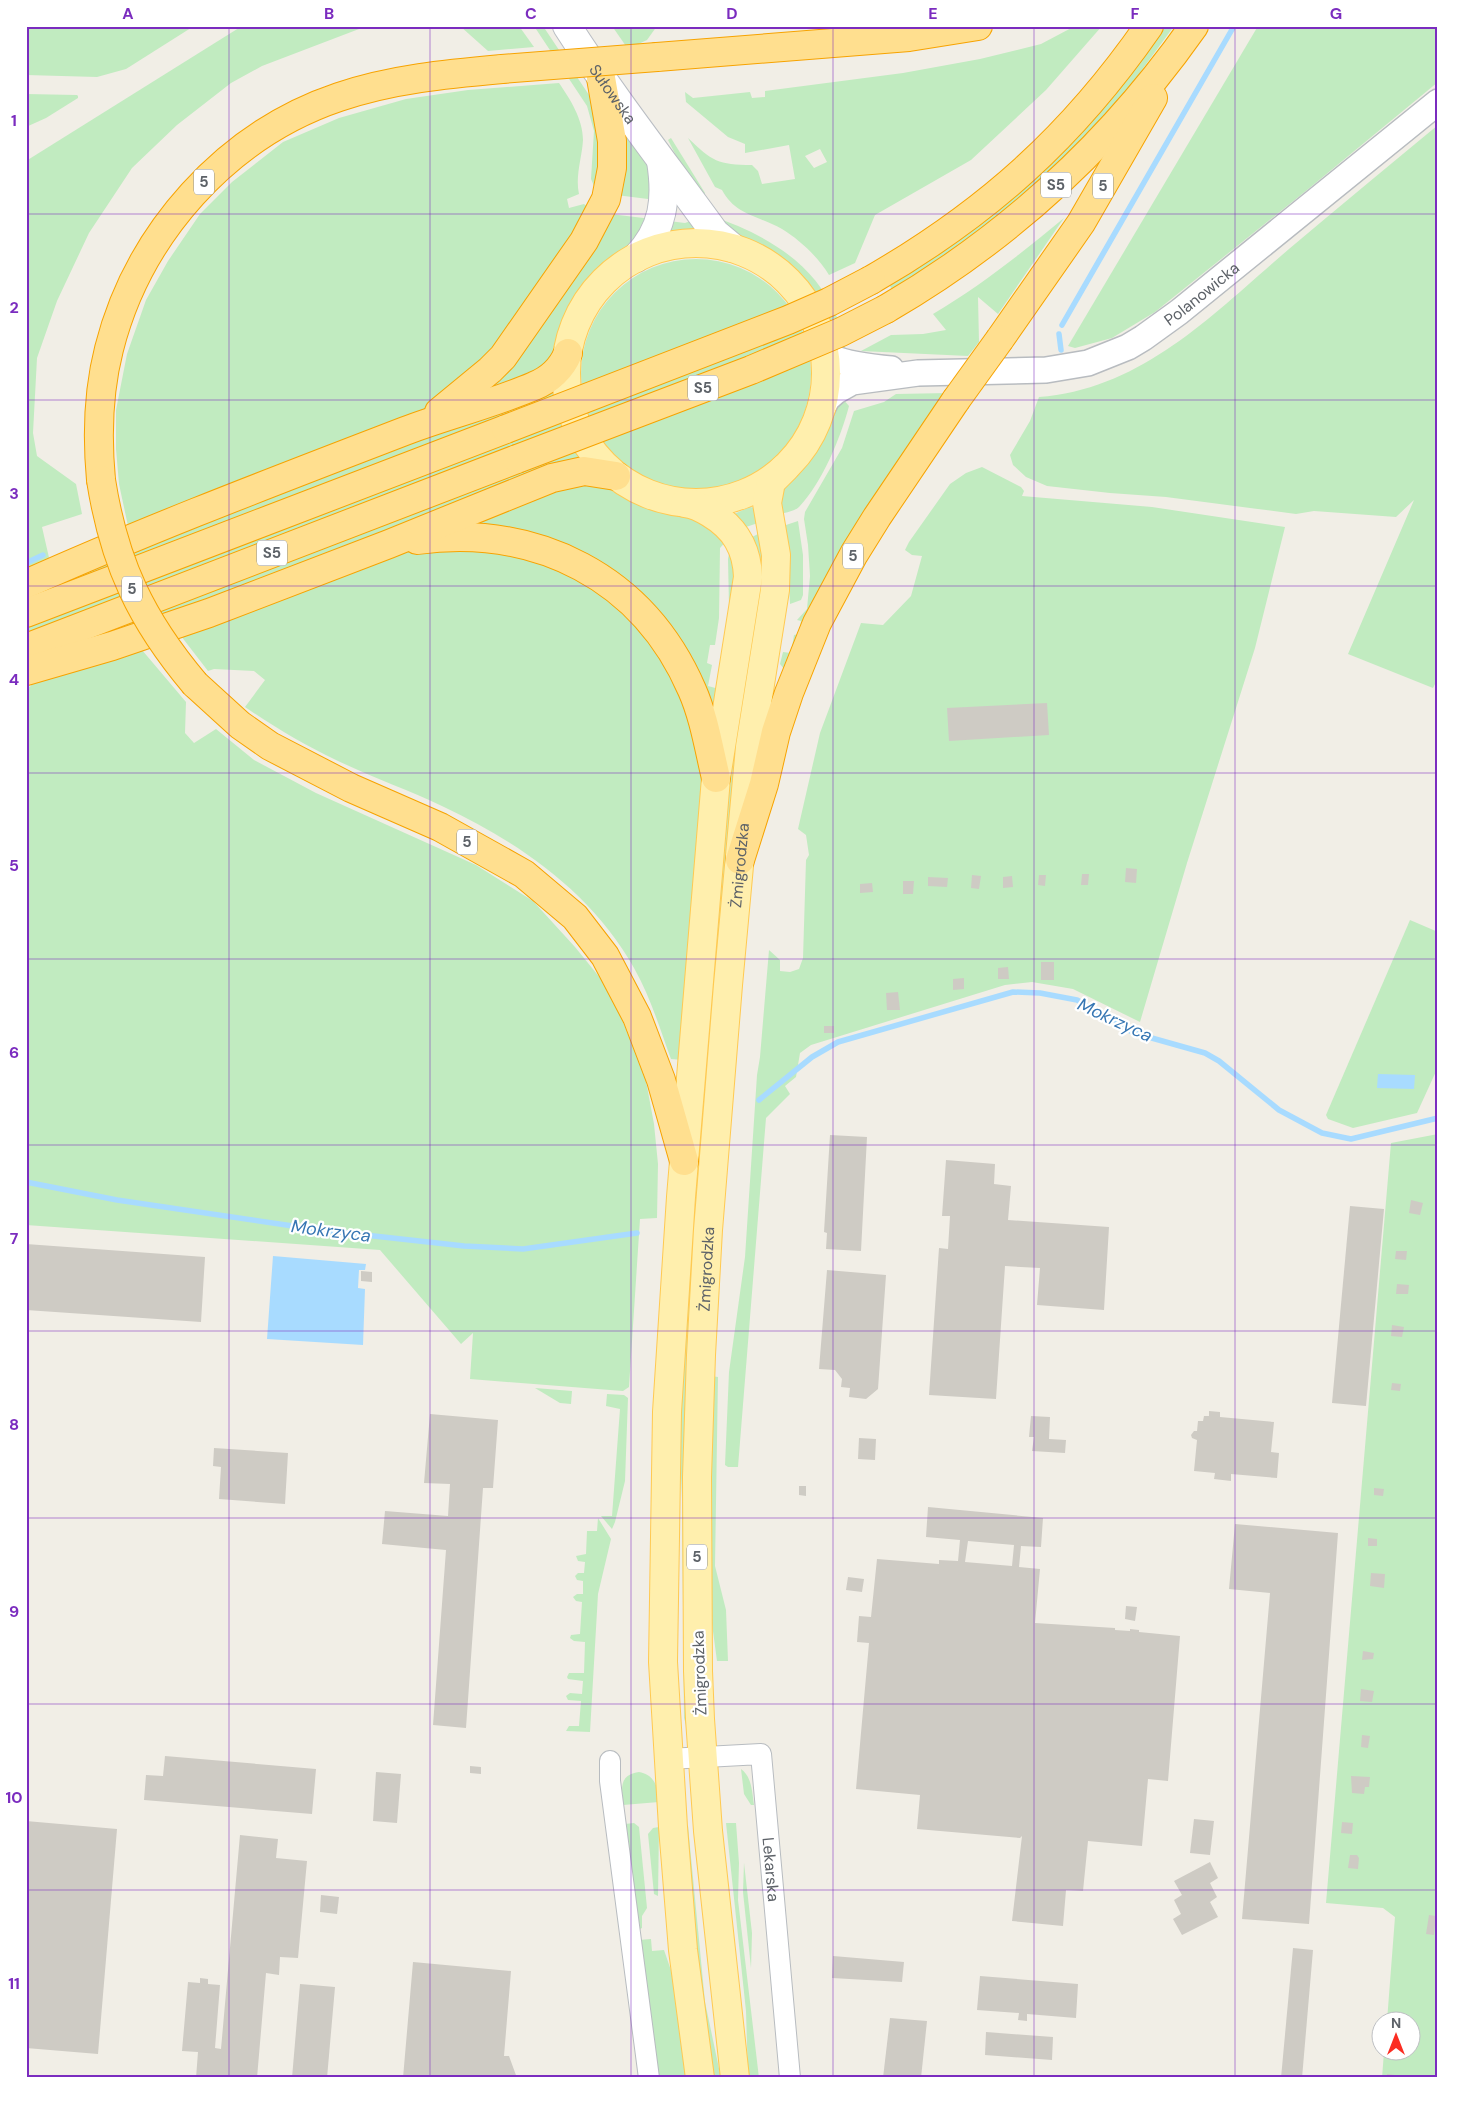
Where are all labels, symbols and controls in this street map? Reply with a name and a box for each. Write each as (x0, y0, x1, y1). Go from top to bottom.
text: A (122, 3, 134, 24)
text: B (324, 3, 334, 24)
text: C (525, 3, 537, 24)
text: D (726, 3, 738, 24)
text: E (928, 3, 938, 24)
text: F (1131, 3, 1140, 24)
text: G (1330, 3, 1342, 24)
street label: Sułowska (584, 60, 641, 128)
text: 1 (11, 110, 17, 131)
road number: 5 (194, 170, 214, 194)
road number: S5 (1041, 172, 1071, 198)
road number: 5 (1093, 174, 1113, 198)
street label: Polanowicka (1160, 257, 1244, 331)
text: 2 (9, 297, 19, 318)
road number: S5 (688, 376, 718, 400)
text: 3 (9, 483, 19, 504)
road number: S5 (257, 540, 287, 566)
road number: 5 (843, 544, 863, 568)
road number: 5 (122, 576, 142, 602)
text: 4 (9, 669, 19, 690)
street label: Żmigrodzka (725, 822, 754, 909)
road number: 5 (457, 830, 477, 854)
text: 5 (9, 855, 19, 876)
water label: Mokrzyca (1074, 992, 1156, 1048)
text: 6 (9, 1042, 19, 1063)
water label: Mokrzyca (290, 1214, 372, 1248)
street label: Żmigrodzka (693, 1226, 719, 1312)
text: 7 (10, 1228, 19, 1249)
text: 8 (9, 1414, 19, 1435)
road number: 5 (687, 1544, 707, 1570)
text: 9 (9, 1601, 19, 1622)
street label: Żmigrodzka (688, 1630, 711, 1716)
text: 10 (5, 1787, 23, 1808)
street label: Lekarska (757, 1836, 784, 1903)
text: 11 (8, 1973, 20, 1994)
north arrow (1372, 2012, 1422, 2062)
text: N (1391, 2014, 1401, 2032)

